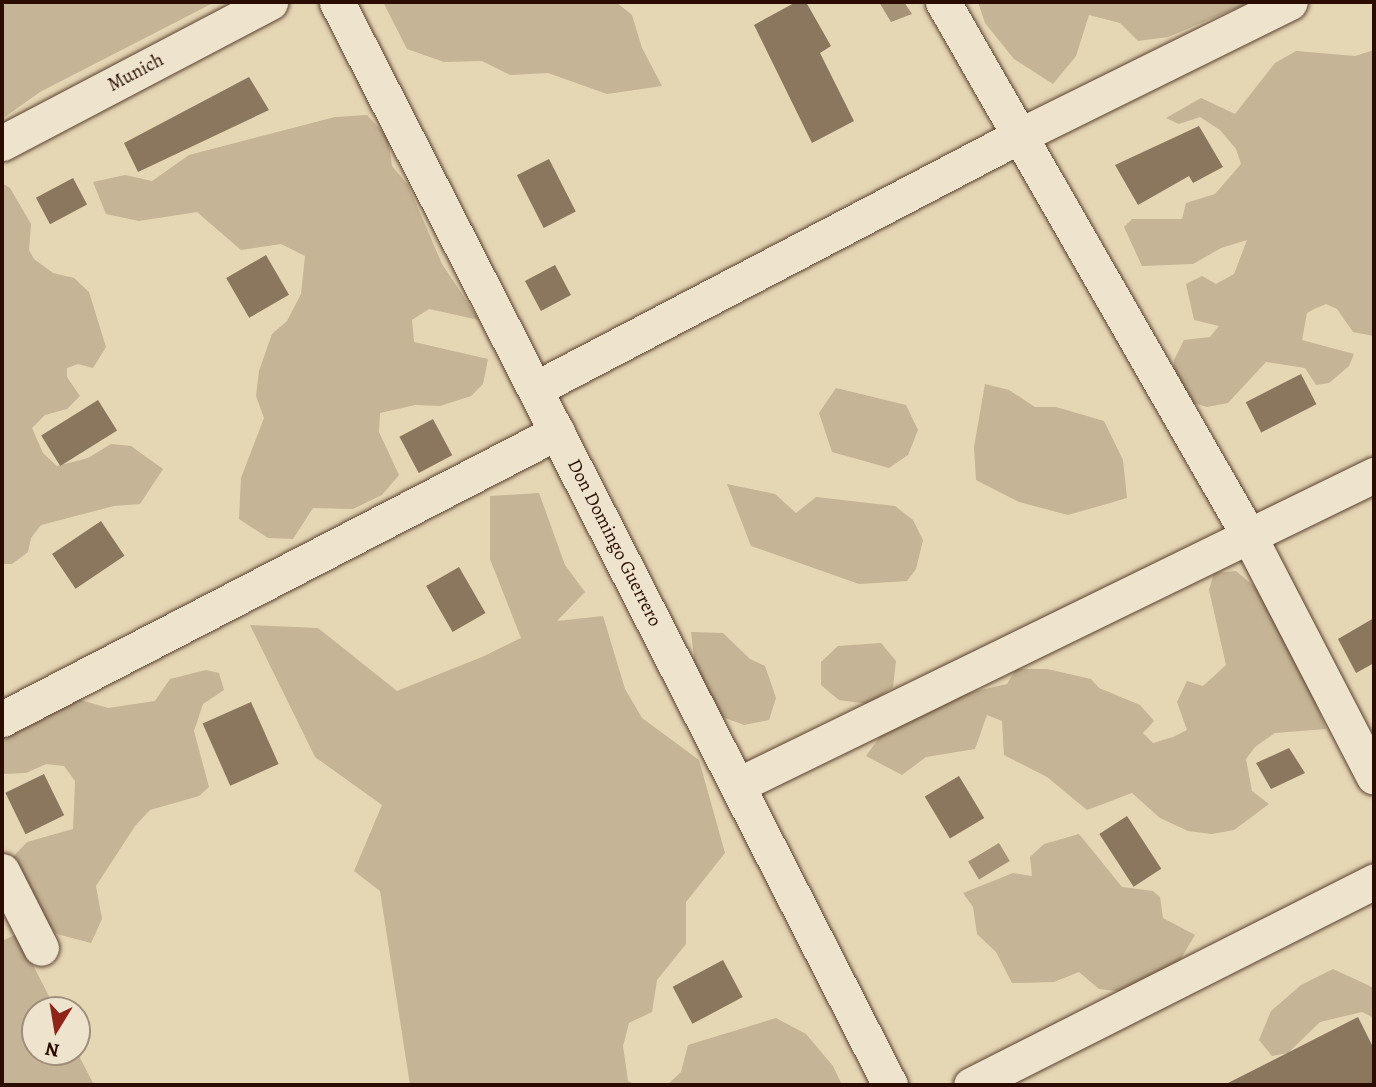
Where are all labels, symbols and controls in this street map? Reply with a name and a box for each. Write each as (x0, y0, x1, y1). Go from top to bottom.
street label: Munich (104, 49, 168, 97)
street label: Don Domingo Guerrero (562, 456, 666, 630)
north arrow (21, 996, 91, 1066)
text: N (43, 1036, 62, 1064)

